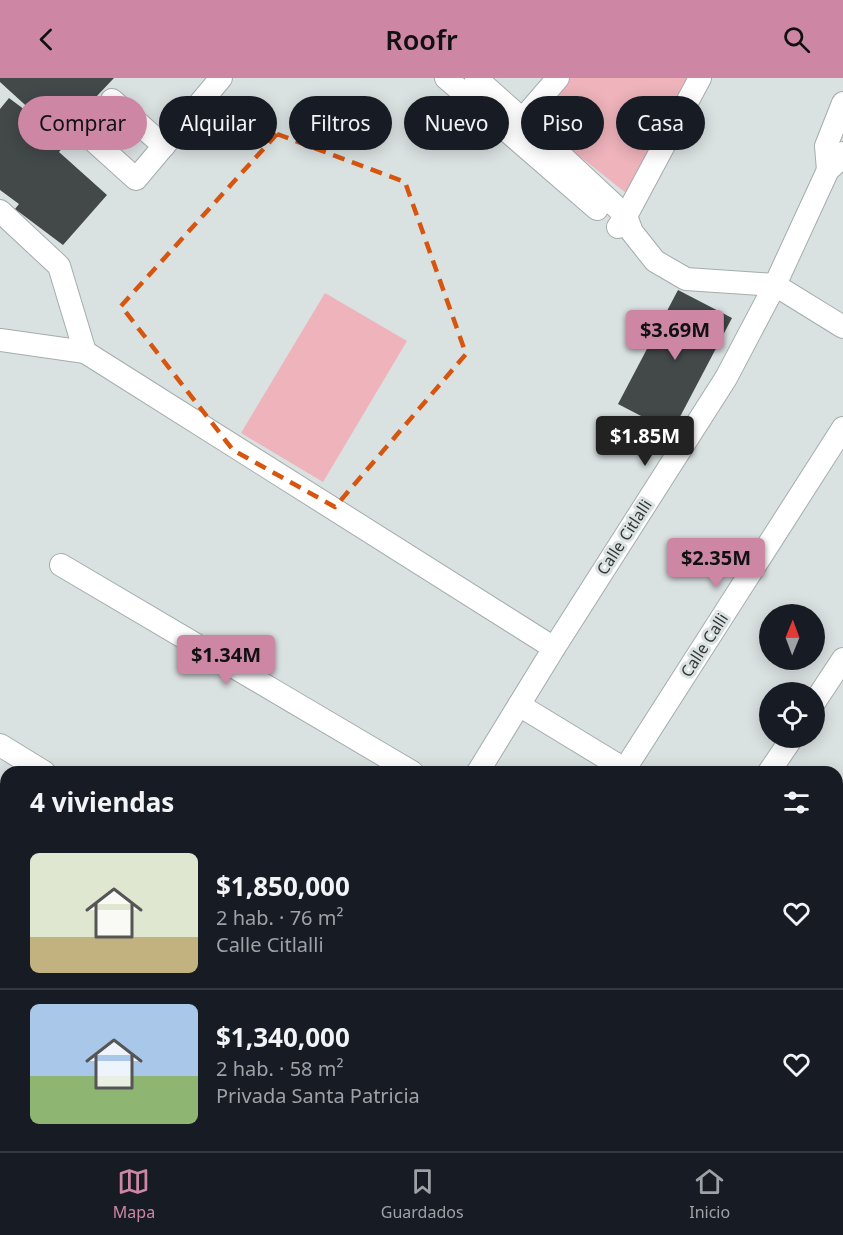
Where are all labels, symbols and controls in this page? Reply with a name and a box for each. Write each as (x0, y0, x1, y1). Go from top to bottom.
text: Roofr (385, 21, 458, 58)
icon: back (30, 23, 63, 56)
icon: search (780, 23, 813, 56)
chip: Comprar (18, 96, 147, 150)
chip: Alquilar (159, 96, 277, 150)
chip: Filtros (289, 96, 392, 150)
chip: Nuevo (404, 96, 509, 150)
chip: Piso (521, 96, 604, 150)
chip: Casa (616, 96, 705, 150)
pin: $3.69M (626, 310, 724, 361)
text: $3.69M (640, 316, 710, 343)
pin: $1.85M (596, 416, 694, 467)
text: $1.85M (610, 422, 680, 449)
street label: Calle Citlalli (591, 495, 657, 579)
pin: $2.35M (667, 538, 765, 589)
text: $2.35M (681, 544, 751, 571)
north arrow (759, 604, 825, 670)
map controls (759, 604, 825, 748)
street label: Calle Calli (675, 609, 733, 681)
pin: $1.34M (177, 635, 275, 686)
text: $1.34M (191, 641, 261, 668)
button: locate (759, 682, 825, 748)
text: 4 viviendas (30, 784, 174, 820)
icon: filters (780, 786, 813, 819)
text: $1,850,000 (216, 868, 350, 904)
icon: home (78, 877, 150, 949)
icon: heart (780, 897, 813, 930)
text: 2 hab. · 76 m² (216, 904, 343, 931)
text: Calle Citlalli (216, 931, 324, 958)
text: $1,340,000 (216, 1019, 350, 1055)
icon: home (78, 1028, 150, 1100)
icon: heart (780, 1048, 813, 1081)
text: 2 hab. · 58 m² (216, 1055, 343, 1082)
text: Privada Santa Patricia (216, 1082, 420, 1109)
tab: Mapa (113, 1165, 155, 1223)
tab: Guardados (381, 1165, 464, 1223)
tab: Inicio (689, 1165, 730, 1223)

